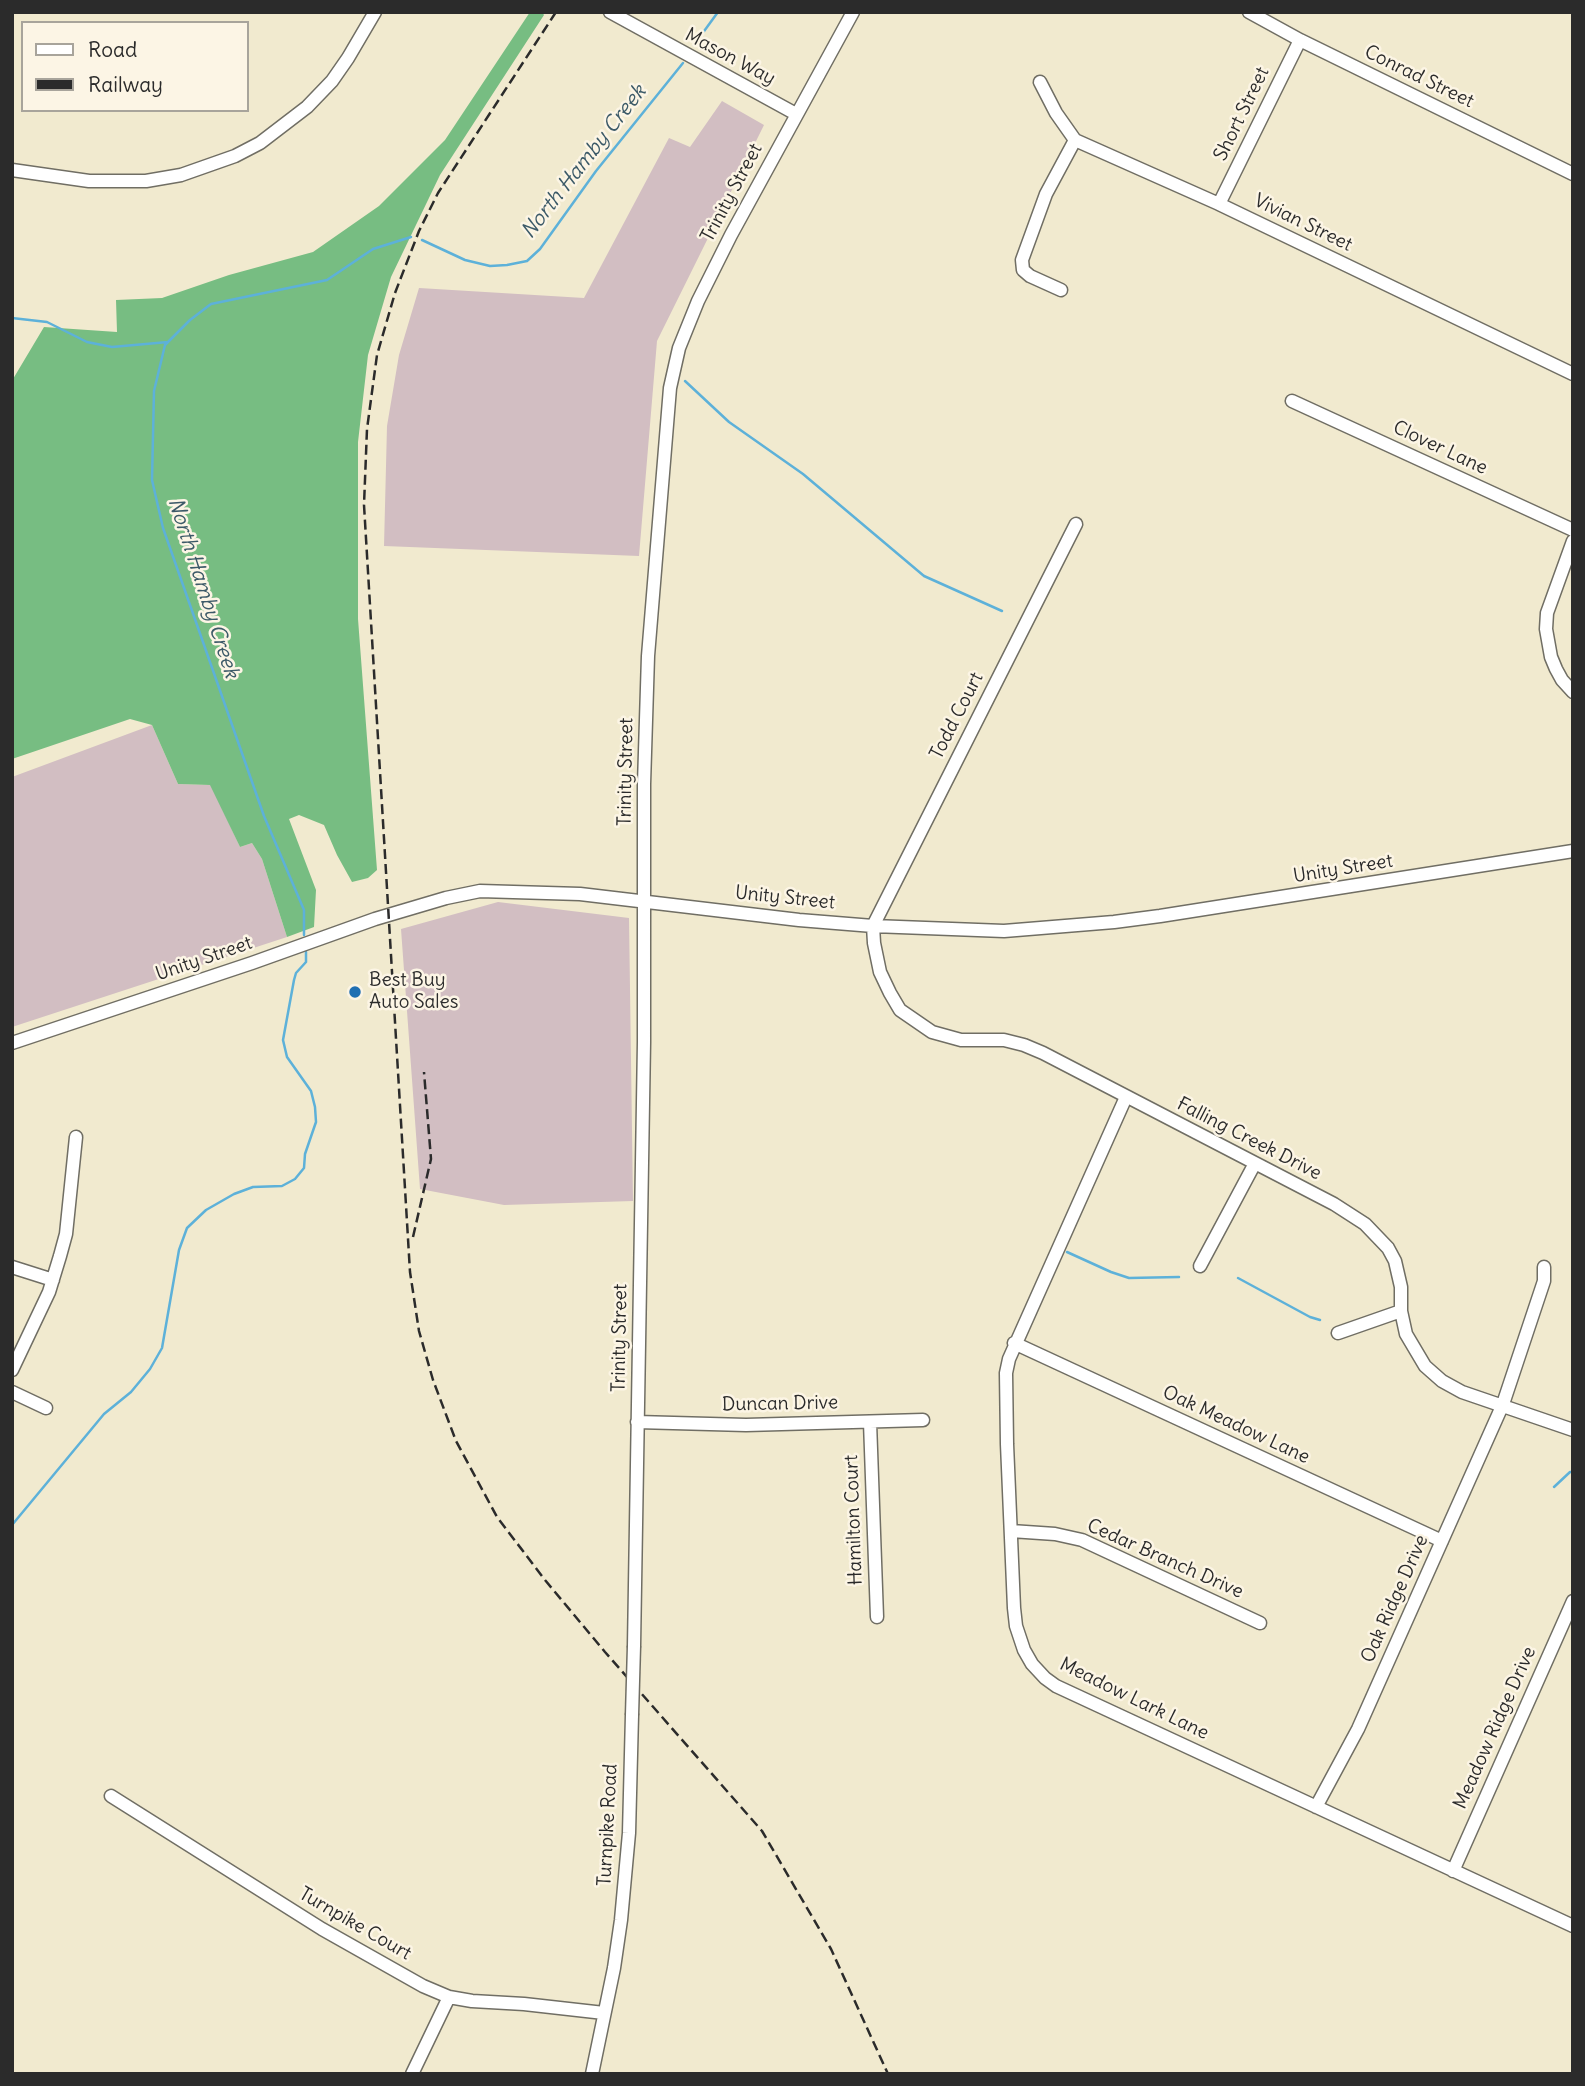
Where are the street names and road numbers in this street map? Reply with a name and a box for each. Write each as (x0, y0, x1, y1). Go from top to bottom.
street label: Mason Way (681, 24, 779, 90)
street label: Conrad Street (1361, 41, 1477, 113)
street label: Short Street (1209, 63, 1275, 165)
street label: Trinity Street (697, 140, 767, 246)
street label: Vivian Street (1250, 189, 1356, 257)
street label: Clover Lane (1389, 416, 1491, 480)
street label: Todd Court (925, 669, 989, 763)
street label: Trinity Street (614, 718, 638, 826)
street label: Unity Street (1292, 850, 1394, 888)
street label: Unity Street (734, 881, 836, 915)
street label: Unity Street (153, 932, 255, 986)
street label: Falling Creek Drive (1173, 1093, 1325, 1185)
street label: Trinity Street (608, 1284, 632, 1392)
street label: Oak Meadow Lane (1159, 1381, 1313, 1469)
street label: Duncan Drive (722, 1392, 838, 1416)
street label: Hamilton Court (840, 1454, 868, 1586)
street label: Cedar Branch Drive (1083, 1514, 1247, 1604)
street label: Oak Ridge Drive (1357, 1532, 1433, 1666)
street label: Meadow Ridge Drive (1449, 1643, 1541, 1813)
street label: Meadow Lark Lane (1056, 1653, 1212, 1745)
street label: Turnpike Road (593, 1763, 623, 1887)
street label: Turnpike Court (295, 1883, 415, 1965)

